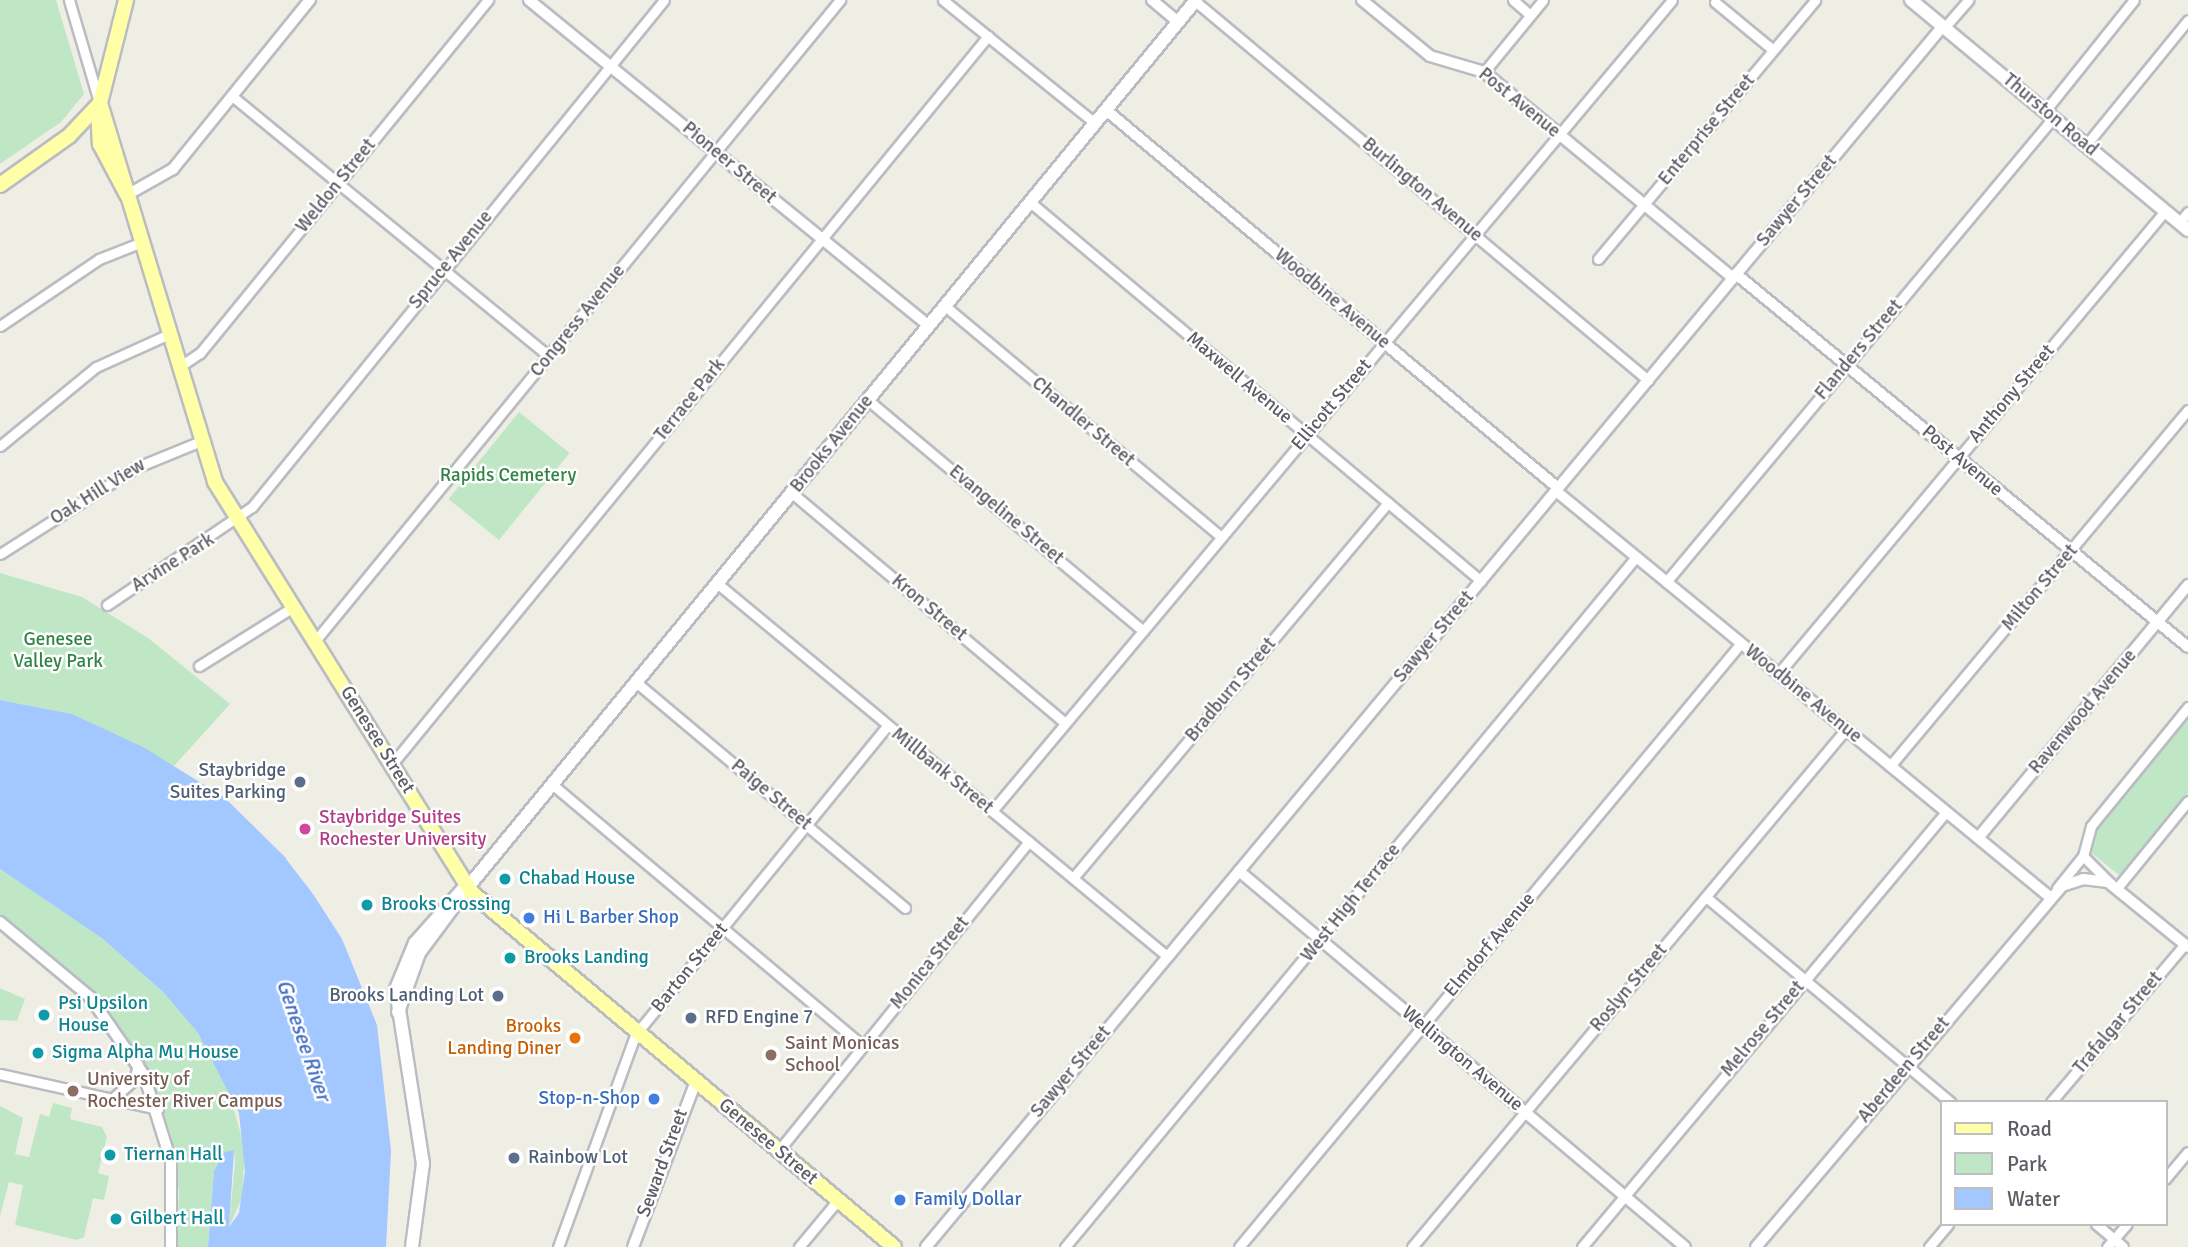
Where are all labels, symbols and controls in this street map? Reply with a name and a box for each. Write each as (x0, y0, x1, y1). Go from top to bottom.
street label: Post Avenue (1473, 63, 1565, 143)
street label: Thurston Road (1998, 69, 2102, 161)
street label: Enterprise Street (1654, 70, 1760, 190)
street label: Pioneer Street (677, 117, 781, 209)
street label: Burlington Avenue (1357, 133, 1487, 247)
street label: Weldon Street (291, 134, 381, 238)
street label: Sawyer Street (1752, 151, 1842, 251)
street label: Spruce Avenue (404, 206, 498, 314)
street label: Woodbine Avenue (1270, 244, 1394, 354)
street label: Congress Avenue (526, 260, 630, 382)
street label: Flanders Street (1810, 295, 1908, 405)
street label: Maxwell Avenue (1181, 327, 1297, 429)
street label: Anthony Street (1964, 340, 2060, 448)
street label: Terrace Park (650, 354, 730, 446)
street label: Ellicott Street (1287, 355, 1377, 455)
street label: Chandler Street (1027, 372, 1139, 472)
street label: Brooks Avenue (786, 391, 878, 497)
street label: Post Avenue (1917, 421, 2007, 501)
street label: Oak Hill View (46, 454, 150, 530)
street label: Evangeline Street (944, 460, 1068, 570)
park label: Rapids Cemetery (440, 465, 576, 487)
street label: Arvine Park (127, 529, 219, 597)
street label: Milton Street (1997, 540, 2083, 636)
street label: Kron Street (886, 570, 972, 646)
street label: Sawyer Street (1389, 587, 1479, 687)
park label: Genesee Valley Park (13, 629, 103, 673)
street label: Bradburn Street (1181, 633, 1281, 747)
street label: Woodbine Avenue (1740, 640, 1866, 748)
street label: Ravenwood Avenue (2024, 645, 2142, 779)
street label: Genesee Street (335, 682, 419, 798)
street label: Millbank Street (886, 723, 998, 819)
street label: Paige Street (726, 755, 816, 835)
place label: Staybridge Suites Parking (170, 760, 286, 804)
marker: Staybridge Suites Parking (292, 774, 308, 790)
place label: Staybridge Suites Rochester University (319, 807, 486, 851)
marker: Staybridge Suites Rochester University (297, 821, 313, 837)
street label: West High Terrace (1296, 839, 1406, 967)
place label: Chabad House (519, 868, 635, 890)
marker: Chabad House (497, 871, 513, 887)
street label: Elmdorf Avenue (1440, 888, 1540, 1002)
place label: Brooks Crossing (381, 894, 511, 916)
marker: Brooks Crossing (359, 897, 375, 913)
place label: Hi L Barber Shop (543, 907, 679, 929)
marker: Hi L Barber Shop (521, 910, 537, 926)
street label: Monica Street (886, 912, 974, 1014)
street label: Barton Street (647, 919, 733, 1017)
street label: Roslyn Street (1586, 939, 1672, 1037)
place label: Brooks Landing (524, 947, 649, 969)
marker: Brooks Landing (502, 950, 518, 966)
street label: Trafalgar Street (2069, 967, 2167, 1079)
water label: Genesee River (272, 976, 336, 1104)
street label: Melrose Street (1716, 976, 1810, 1082)
place label: Brooks Landing Lot (329, 985, 484, 1007)
marker: Brooks Landing Lot (490, 988, 506, 1004)
place label: Psi Upsilon House (58, 993, 148, 1037)
street label: Wellington Avenue (1397, 1002, 1527, 1116)
marker: Psi Upsilon House (36, 1007, 52, 1023)
place label: RFD Engine 7 (705, 1007, 813, 1029)
marker: RFD Engine 7 (683, 1010, 699, 1026)
street label: Aberdeen Street (1853, 1012, 1955, 1128)
place label: Brooks Landing Diner (447, 1016, 561, 1060)
street label: Sawyer Street (1026, 1022, 1116, 1122)
marker: Brooks Landing Diner (567, 1030, 583, 1046)
place label: Saint Monicas School (785, 1033, 899, 1077)
place label: Sigma Alpha Mu House (52, 1042, 239, 1064)
marker: Sigma Alpha Mu House (30, 1045, 46, 1061)
marker: Saint Monicas School (763, 1047, 779, 1063)
place label: University of Rochester River Campus (87, 1069, 283, 1113)
marker: University of Rochester River Campus (65, 1083, 81, 1099)
place label: Stop-n-Shop (539, 1088, 640, 1110)
marker: Stop-n-Shop (646, 1091, 662, 1107)
street label: Genesee Street (714, 1094, 822, 1190)
legend (1940, 1100, 2167, 1226)
street label: Seward Street (633, 1106, 693, 1220)
text: Road (2007, 1116, 2052, 1142)
place label: Tiernan Hall (124, 1144, 223, 1166)
marker: Tiernan Hall (102, 1147, 118, 1163)
place label: Rainbow Lot (528, 1147, 628, 1169)
marker: Rainbow Lot (506, 1150, 522, 1166)
text: Park (2007, 1151, 2047, 1177)
text: Water (2007, 1186, 2060, 1212)
place label: Family Dollar (914, 1189, 1021, 1211)
marker: Family Dollar (892, 1192, 908, 1208)
place label: Gilbert Hall (130, 1208, 224, 1230)
marker: Gilbert Hall (108, 1211, 124, 1227)

